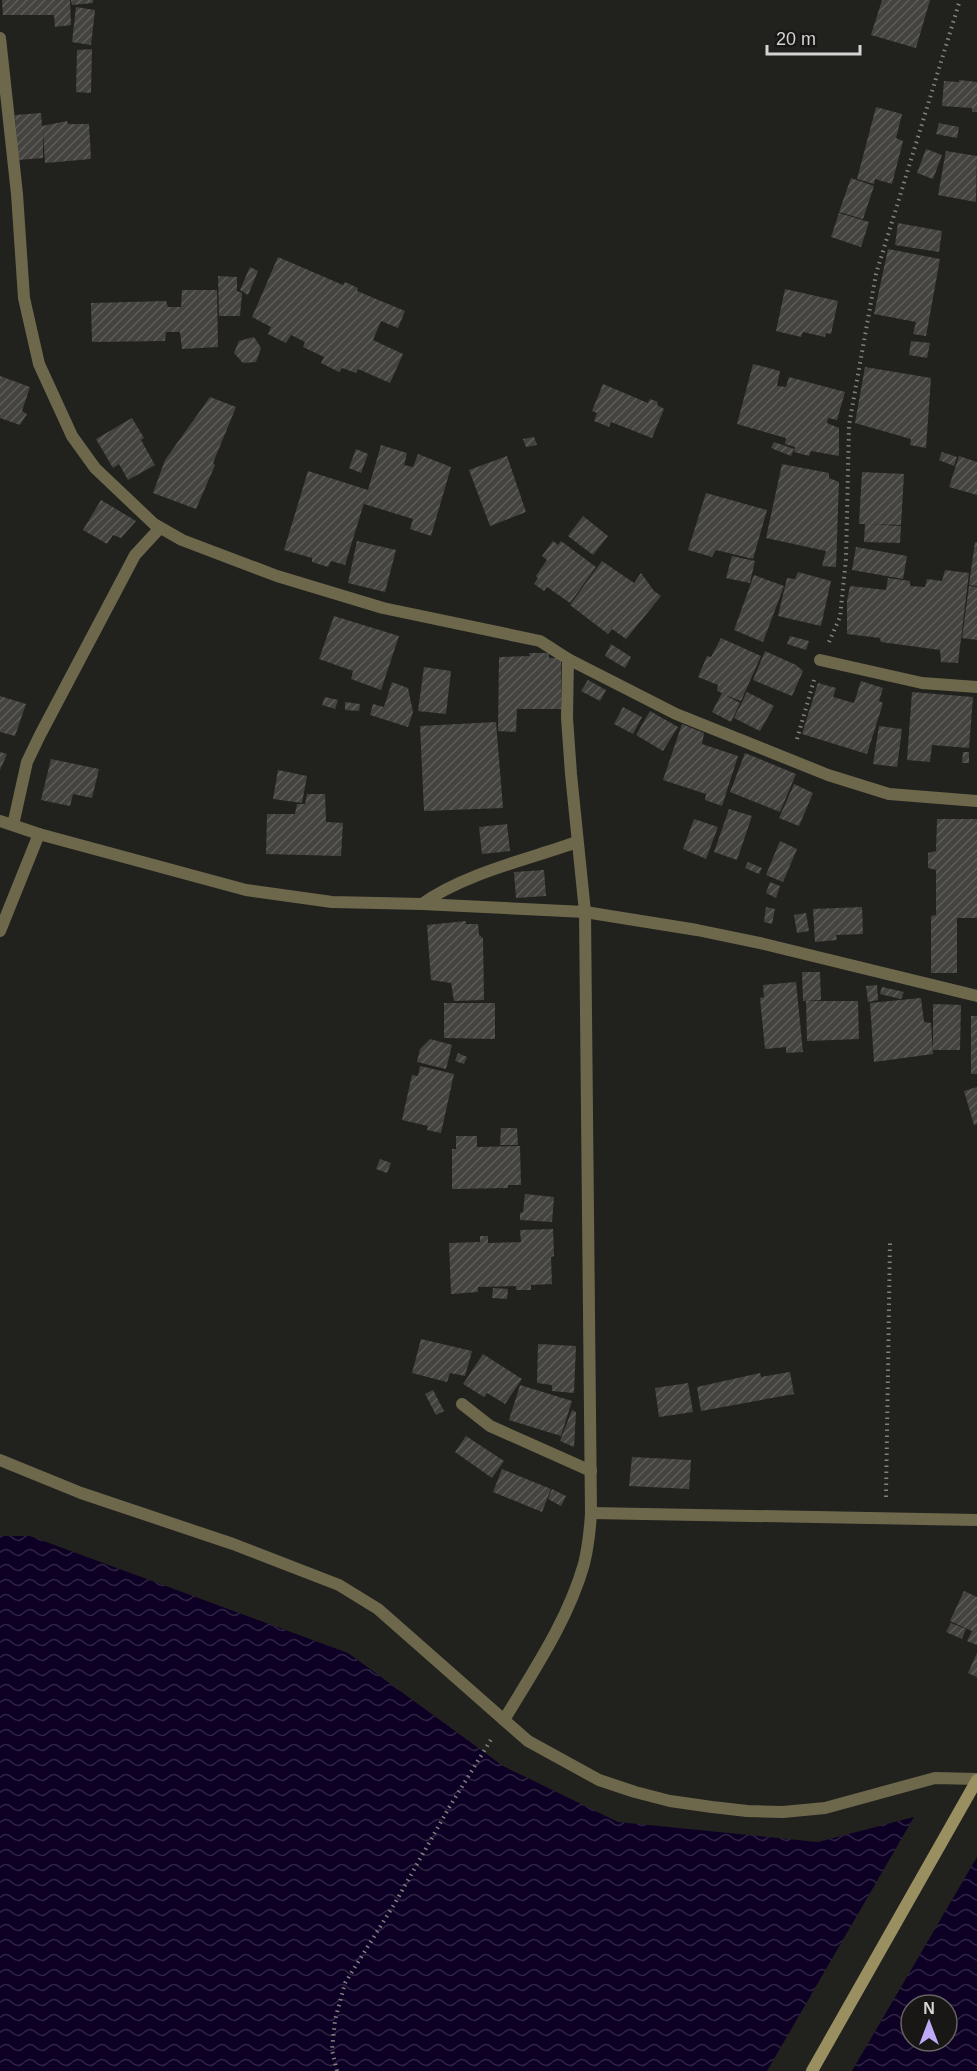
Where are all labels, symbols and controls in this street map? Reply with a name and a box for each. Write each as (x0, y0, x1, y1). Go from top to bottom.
scale bar (767, 18, 860, 56)
text: 20 m (776, 29, 816, 49)
north arrow (899, 1993, 959, 2053)
text: N (923, 2000, 935, 2017)

